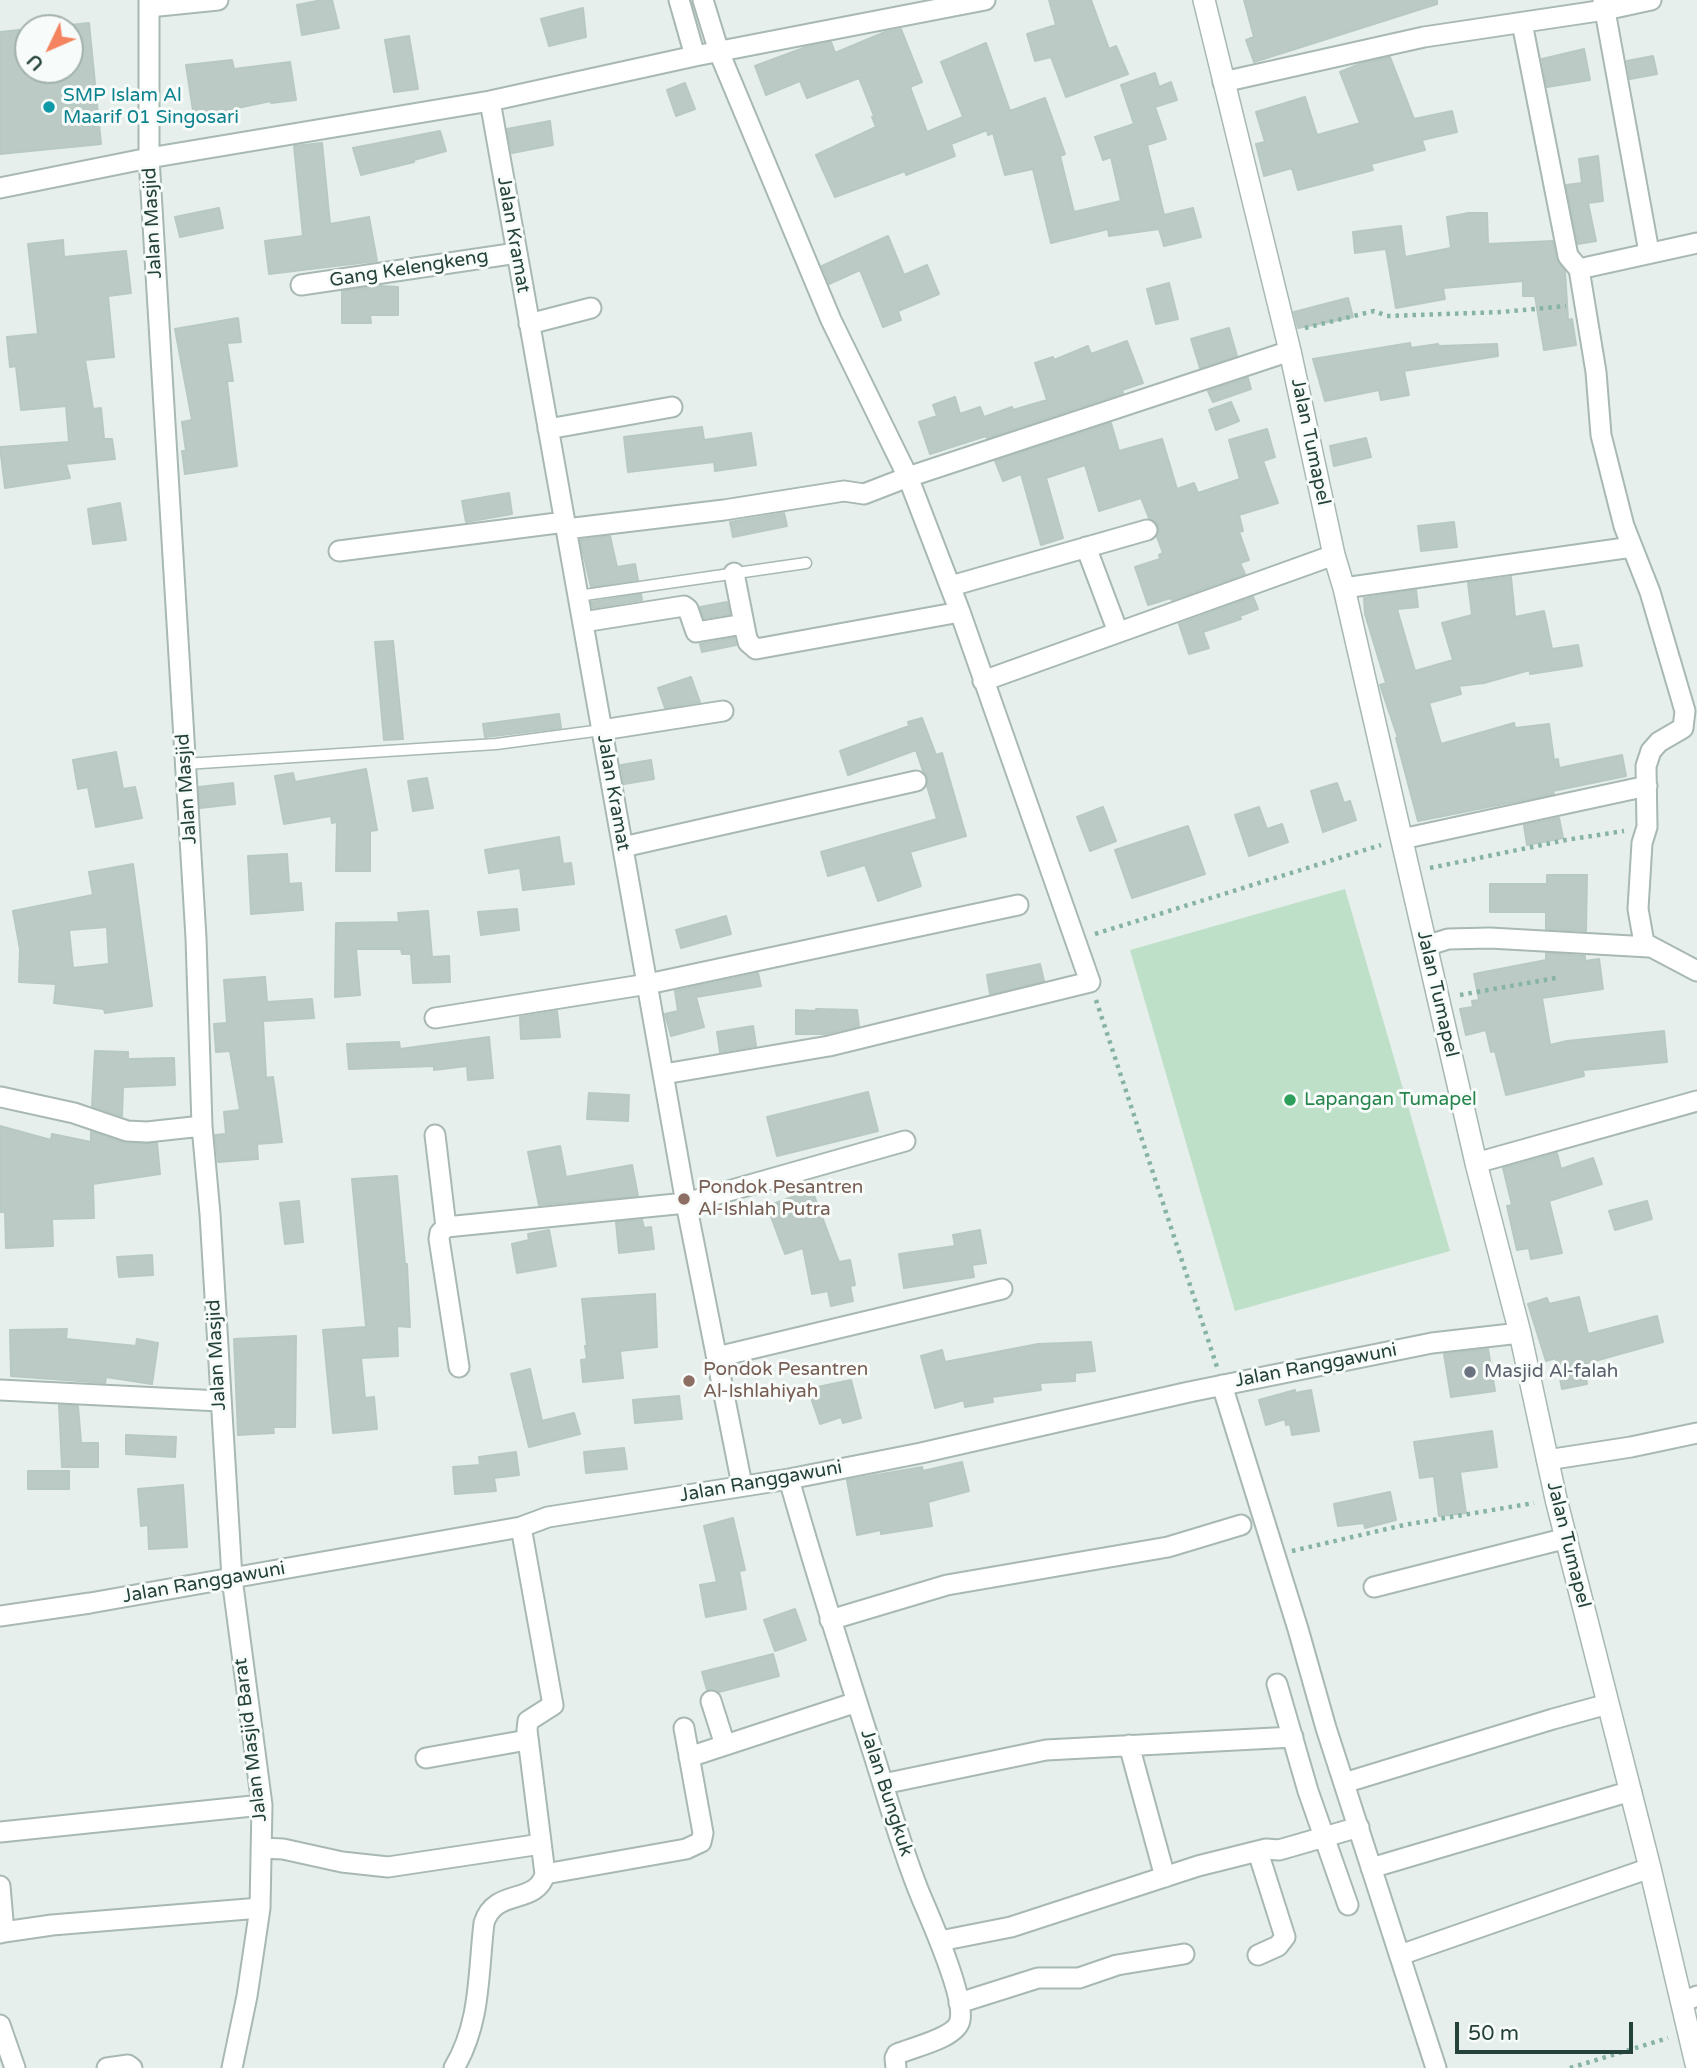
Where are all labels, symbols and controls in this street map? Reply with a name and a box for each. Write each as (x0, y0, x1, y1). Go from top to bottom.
north arrow (14, 14, 84, 84)
text: U (22, 49, 48, 75)
place label: SMP Islam Al Maarif 01 Singosari (63, 85, 239, 129)
marker: SMP Islam Al Maarif 01 Singosari (41, 99, 57, 115)
street label: Jalan Masjid (139, 167, 167, 279)
street label: Jalan Kramat (492, 175, 534, 295)
street label: Gang Kelengkeng (328, 245, 490, 293)
street label: Jalan Tumapel (1285, 377, 1335, 507)
street label: Jalan Masjid (172, 733, 202, 845)
street label: Jalan Kramat (592, 733, 634, 853)
street label: Jalan Tumapel (1411, 929, 1463, 1059)
place label: Lapangan Tumapel (1304, 1089, 1477, 1111)
marker: Lapangan Tumapel (1282, 1092, 1298, 1108)
place label: Pondok Pesantren Al-Ishlah Putra (698, 1177, 863, 1221)
marker: Pondok Pesantren Al-Ishlah Putra (676, 1191, 692, 1207)
street label: Jalan Masjid (203, 1299, 231, 1411)
street label: Jalan Ranggawuni (1233, 1339, 1399, 1393)
place label: Pondok Pesantren Al-Ishlahiyah (703, 1359, 868, 1403)
place label: Masjid Al-falah (1484, 1361, 1618, 1383)
marker: Masjid Al-falah (1462, 1364, 1478, 1380)
marker: Pondok Pesantren Al-Ishlahiyah (681, 1373, 697, 1389)
street label: Jalan Ranggawuni (678, 1456, 844, 1508)
street label: Jalan Tumapel (1541, 1480, 1595, 1610)
street label: Jalan Ranggawuni (121, 1557, 287, 1609)
street label: Jalan Masjid Barat (230, 1657, 272, 1823)
street label: Jalan Bungkuk (855, 1727, 917, 1859)
scale bar (1459, 2008, 1638, 2052)
text: 50 m (1468, 2021, 1519, 2046)

